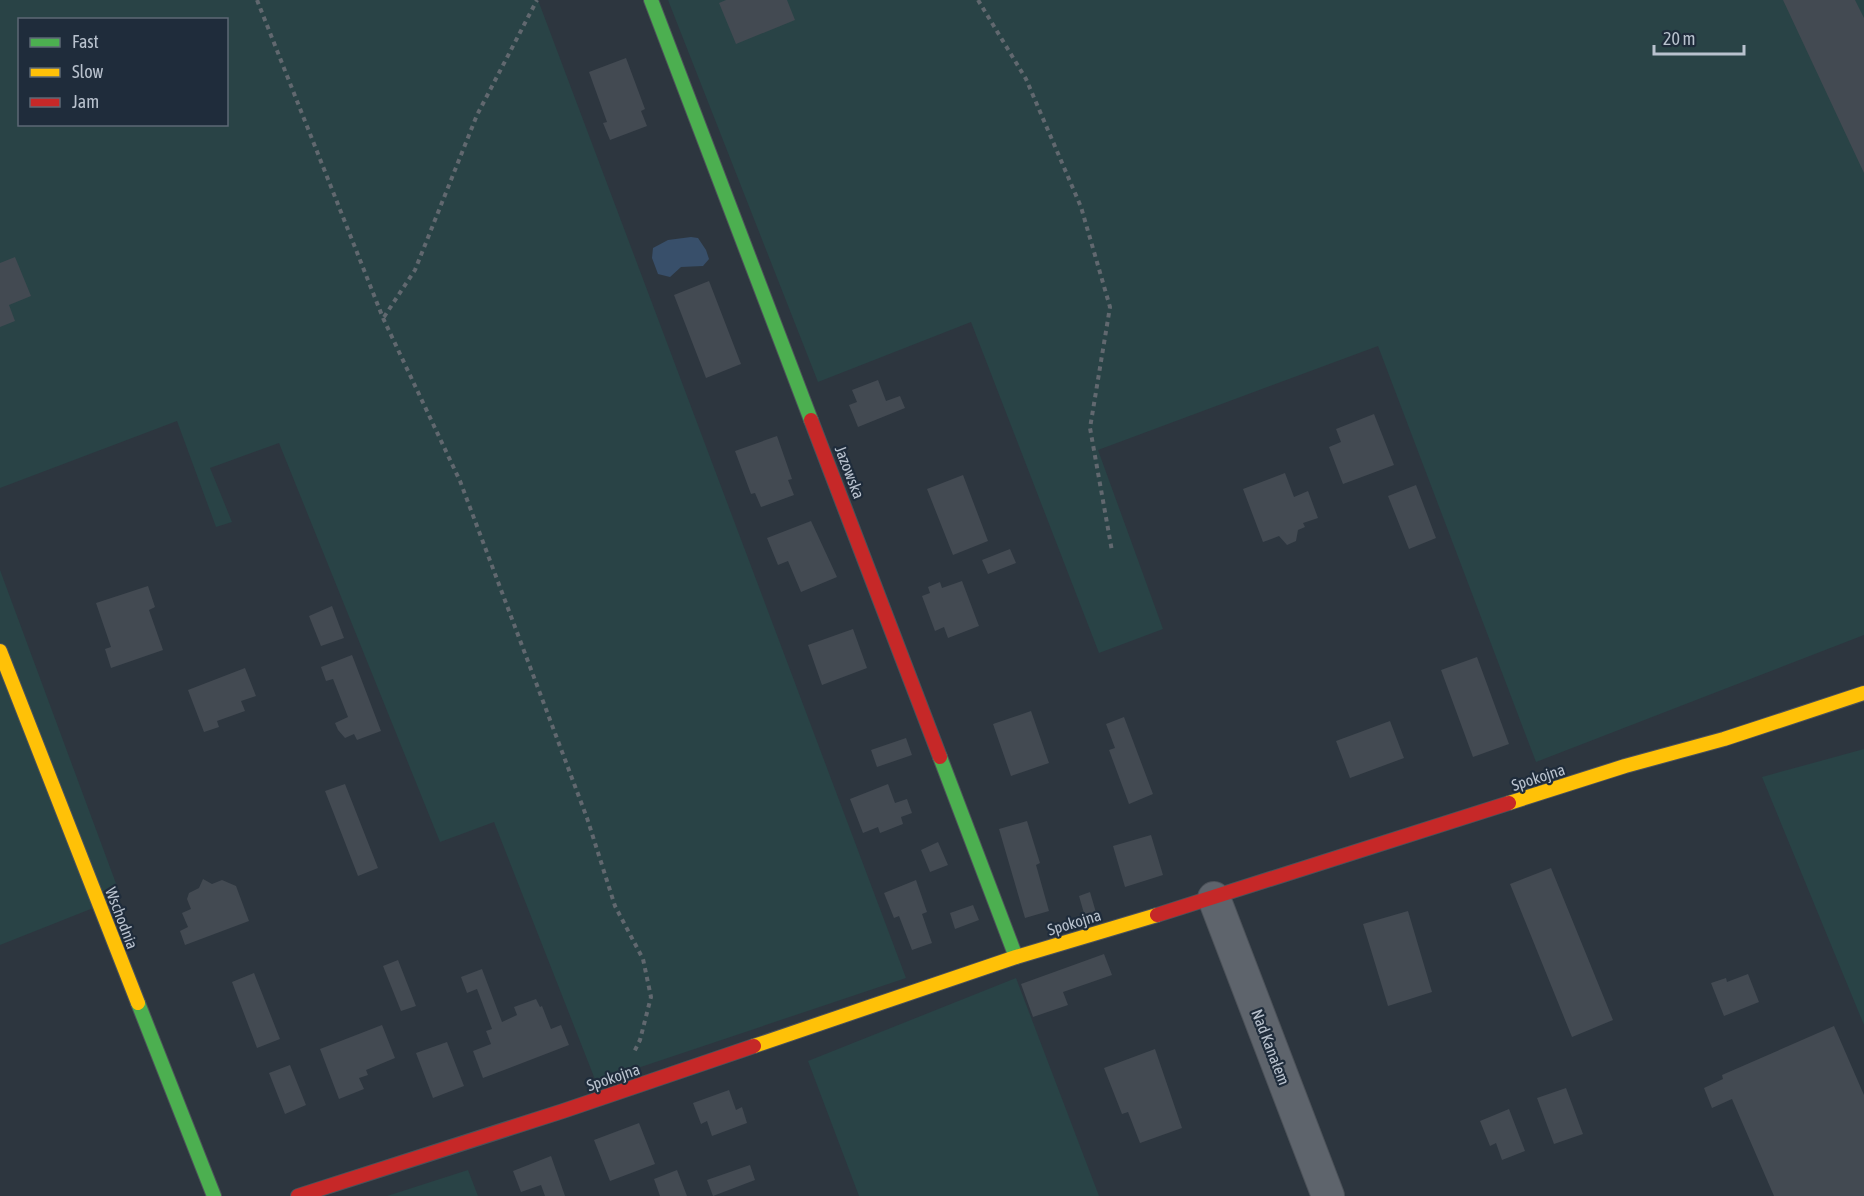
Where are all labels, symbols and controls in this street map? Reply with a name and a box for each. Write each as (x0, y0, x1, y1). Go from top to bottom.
legend (18, 18, 228, 126)
scale bar (1654, 18, 1744, 56)
text: 20 m (1663, 28, 1695, 49)
text: Fast (72, 31, 99, 52)
text: Slow (72, 61, 103, 82)
text: Jam (72, 91, 99, 112)
street label: Jazowska (832, 443, 868, 501)
street label: Spokojna (1509, 760, 1567, 795)
street label: Wschodnia (102, 885, 142, 951)
street label: Spokojna (1045, 905, 1103, 940)
street label: Nad Kanałem (1248, 1007, 1294, 1087)
street label: Spokojna (584, 1060, 642, 1095)

